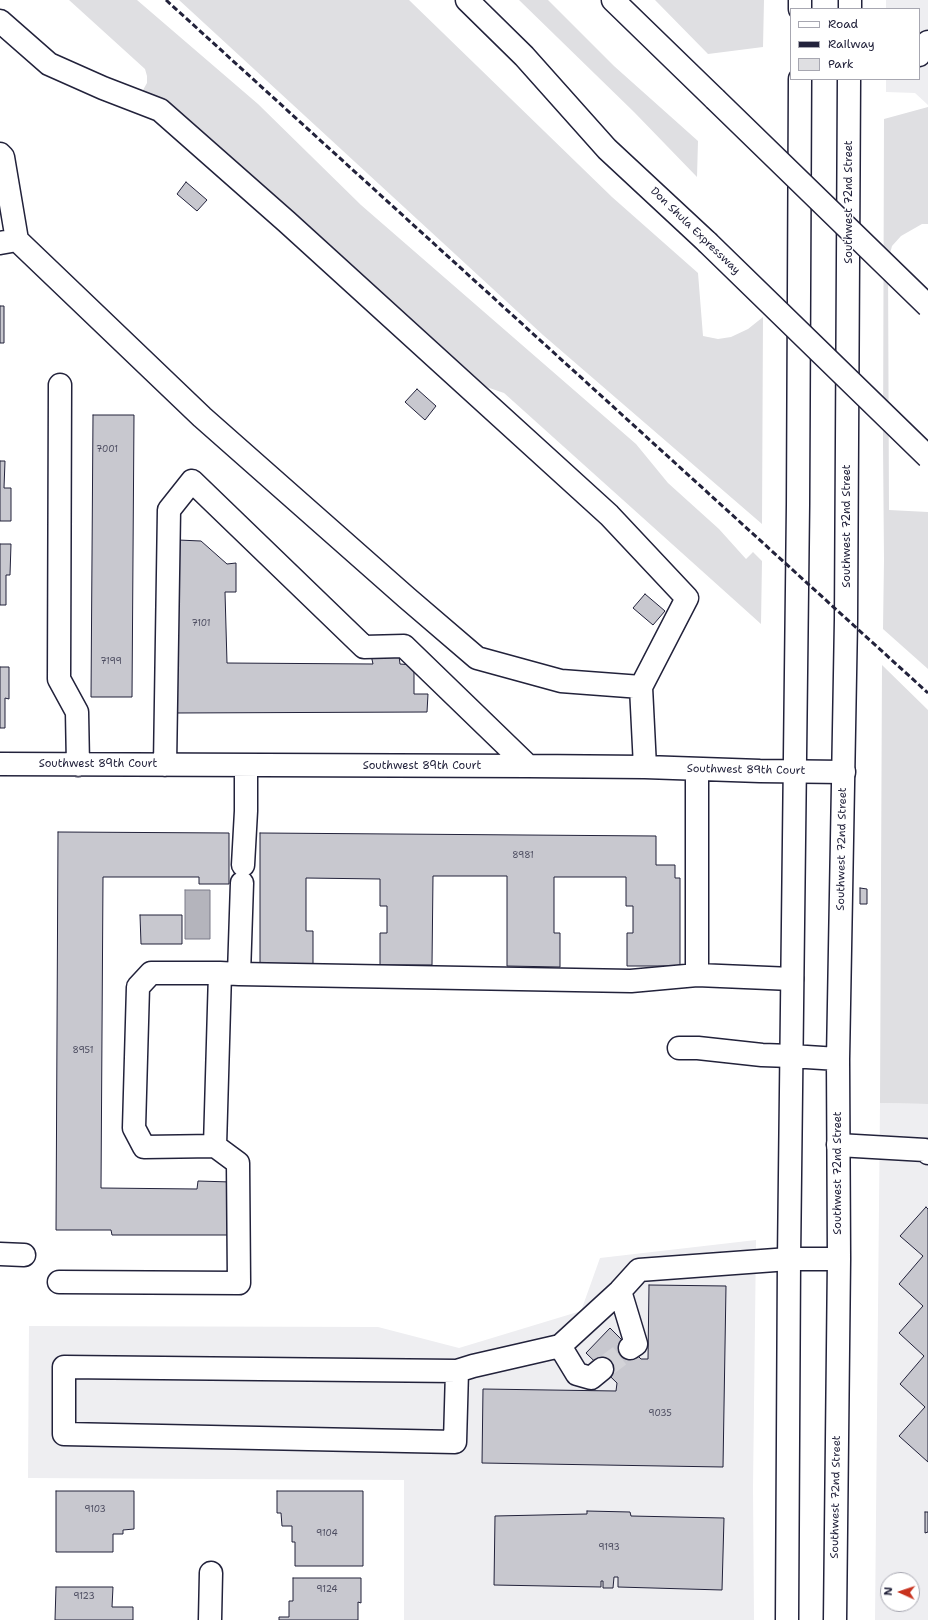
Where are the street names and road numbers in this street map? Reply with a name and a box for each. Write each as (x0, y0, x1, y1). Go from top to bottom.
street label: Southwest 72nd Street (842, 140, 856, 264)
street label: Don Shula Expressway (647, 185, 743, 277)
street label: Southwest 72nd Street (840, 464, 854, 588)
street label: Southwest 89th Court (39, 757, 157, 771)
street label: Southwest 89th Court (363, 759, 481, 773)
street label: Southwest 89th Court (687, 762, 805, 778)
street label: Southwest 72nd Street (834, 787, 850, 911)
street label: Southwest 72nd Street (831, 1111, 845, 1235)
street label: Southwest 72nd Street (828, 1435, 844, 1559)

